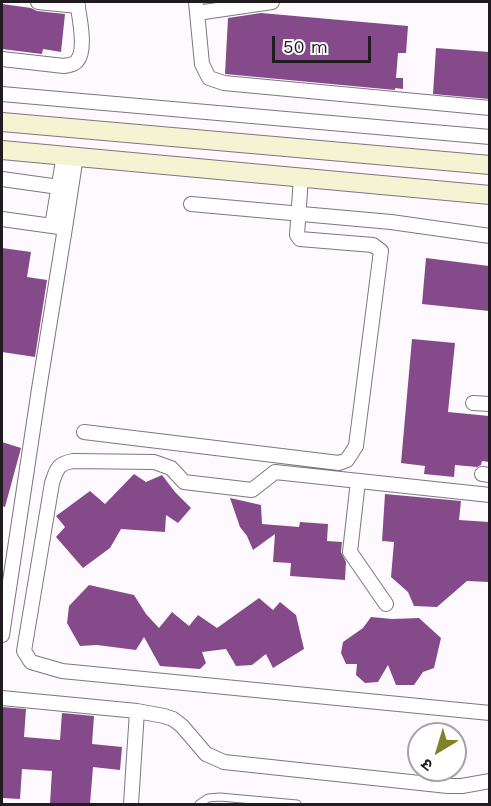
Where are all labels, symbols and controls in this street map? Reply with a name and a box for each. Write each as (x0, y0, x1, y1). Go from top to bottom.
scale bar (275, 24, 374, 62)
text: 50 m (283, 36, 328, 57)
north arrow (407, 722, 467, 782)
text: उ (417, 755, 436, 775)

